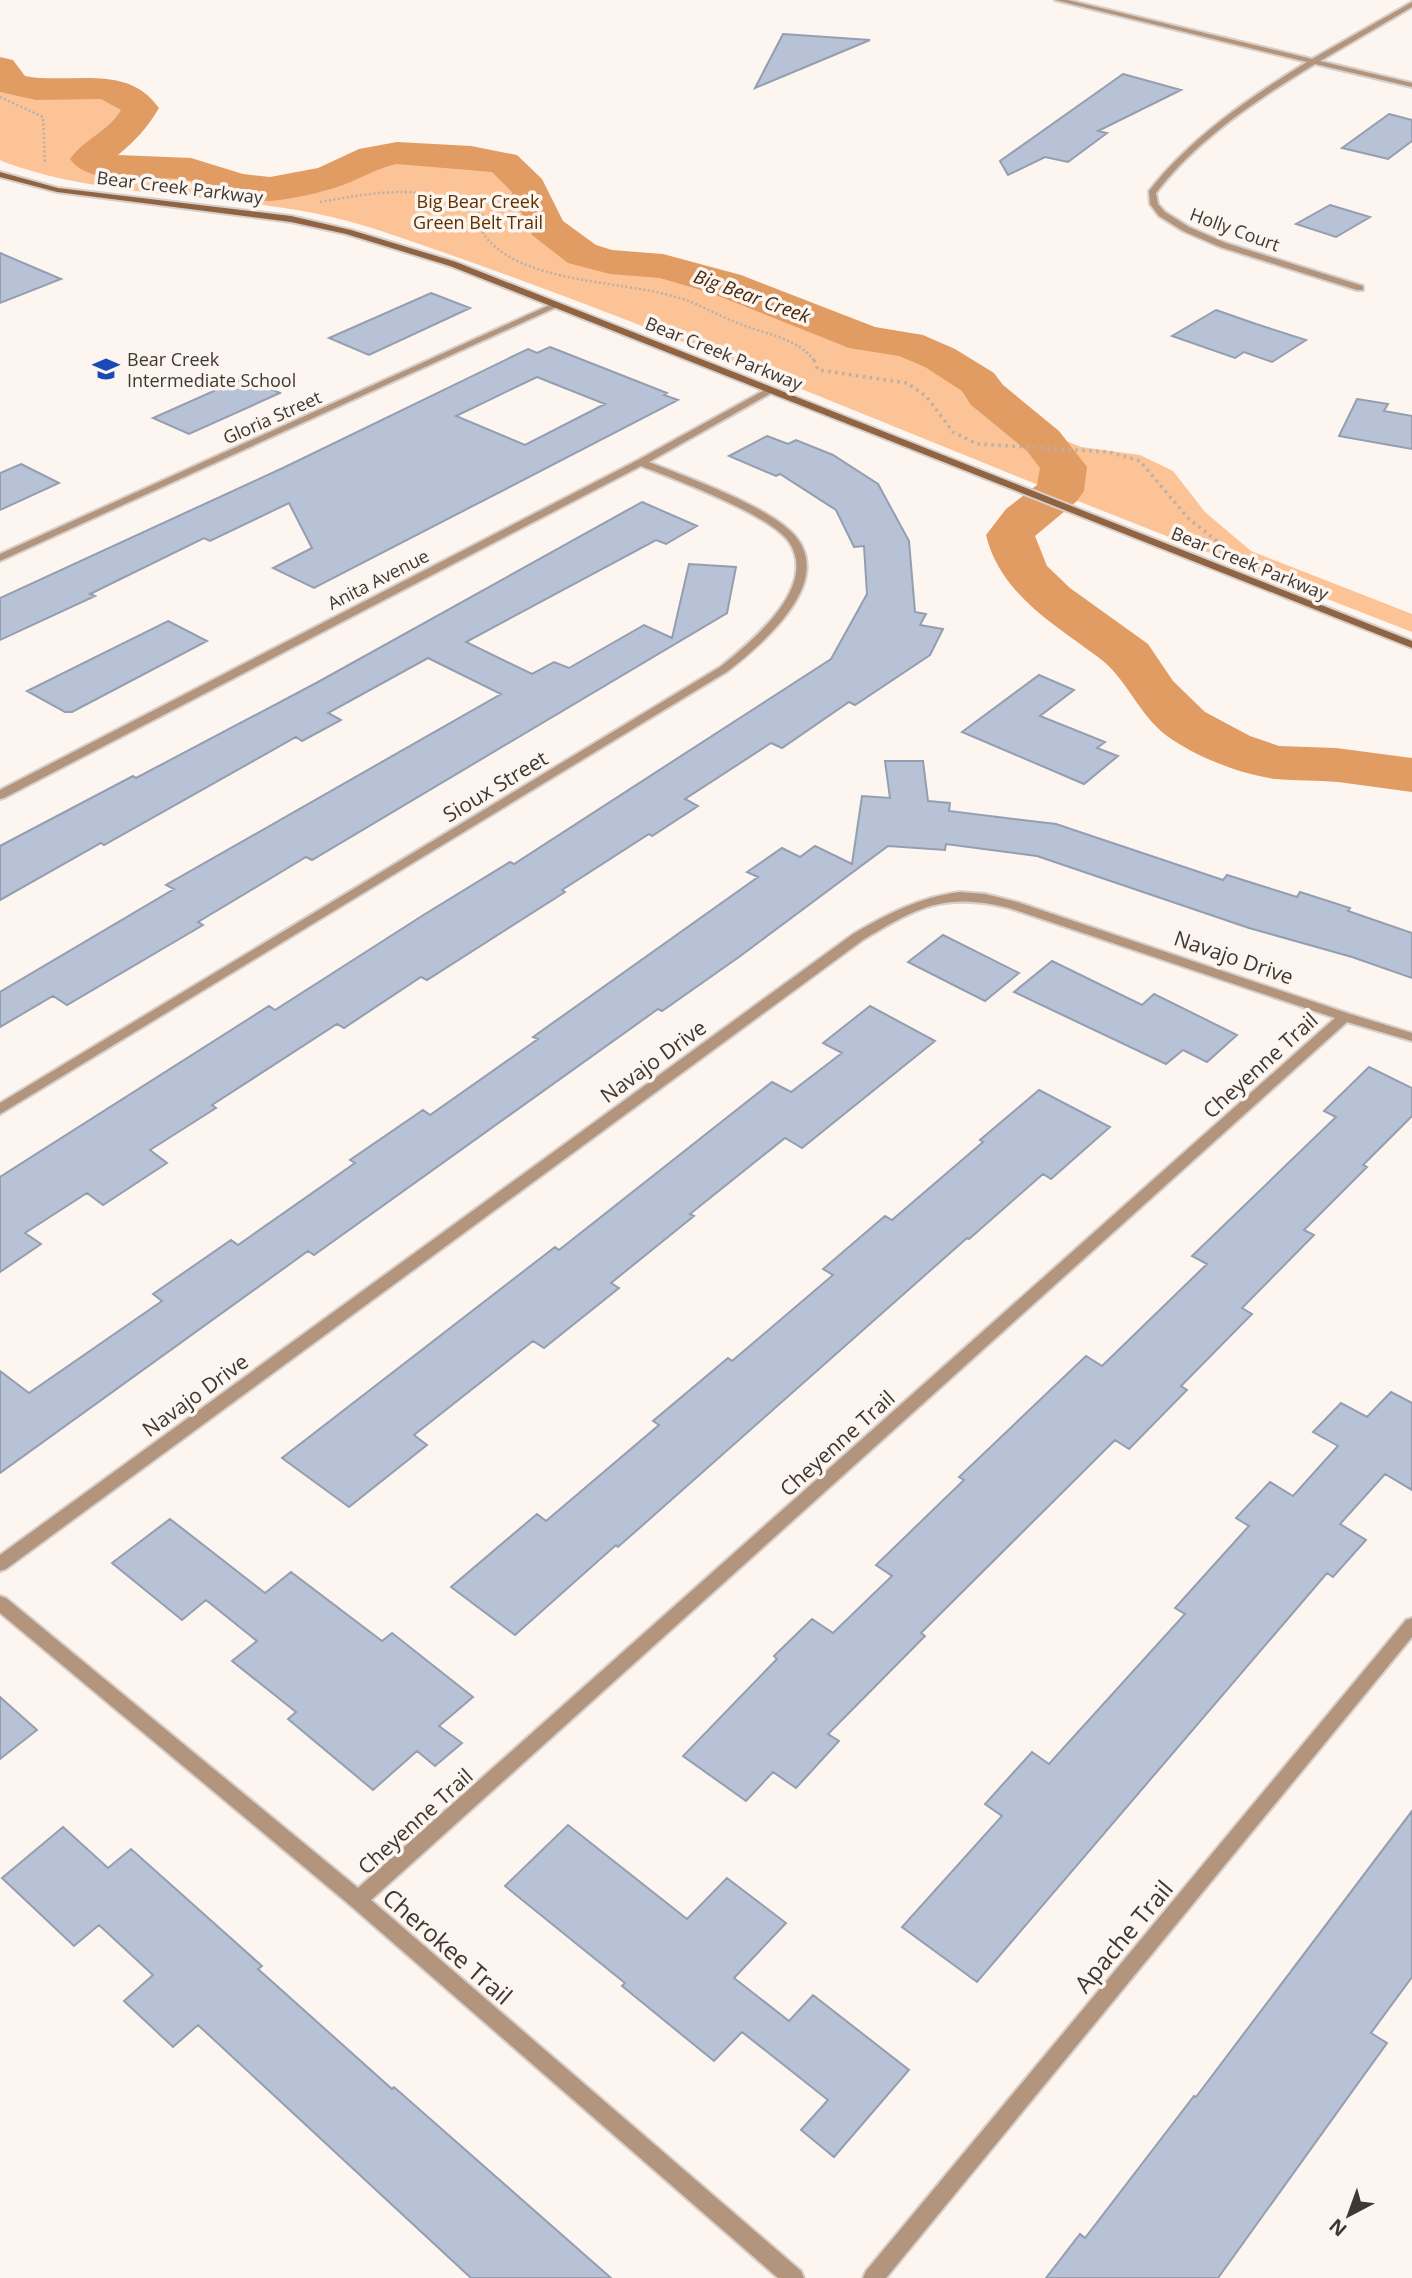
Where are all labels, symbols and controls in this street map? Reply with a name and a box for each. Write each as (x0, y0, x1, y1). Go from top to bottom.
street label: Bear Creek Parkway (95, 165, 266, 209)
park label: Big Bear Creek Green Belt Trail (413, 189, 543, 234)
street label: Holly Court (1187, 202, 1283, 256)
water label: Big Bear Creek (690, 263, 814, 329)
street label: Bear Creek Parkway (642, 311, 807, 396)
place label: Bear Creek Intermediate School (127, 347, 296, 392)
school or university icon: Bear Creek Intermediate School (91, 354, 121, 384)
street label: Gloria Street (219, 385, 325, 449)
street label: Bear Creek Parkway (1168, 521, 1333, 606)
street label: Anita Avenue (323, 543, 433, 615)
street label: Sioux Street (437, 744, 553, 828)
street label: Navajo Drive (1171, 924, 1297, 990)
street label: Cheyenne Trail (1197, 1006, 1323, 1124)
street label: Navajo Drive (594, 1013, 712, 1109)
street label: Navajo Drive (136, 1347, 254, 1443)
street label: Cheyenne Trail (774, 1384, 900, 1502)
street label: Cheyenne Trail (352, 1762, 478, 1880)
street label: Apache Trail (1066, 1873, 1180, 1999)
street label: Cherokee Trail (376, 1880, 520, 2012)
north arrow (1314, 2180, 1384, 2250)
text: N (1323, 2213, 1352, 2243)

